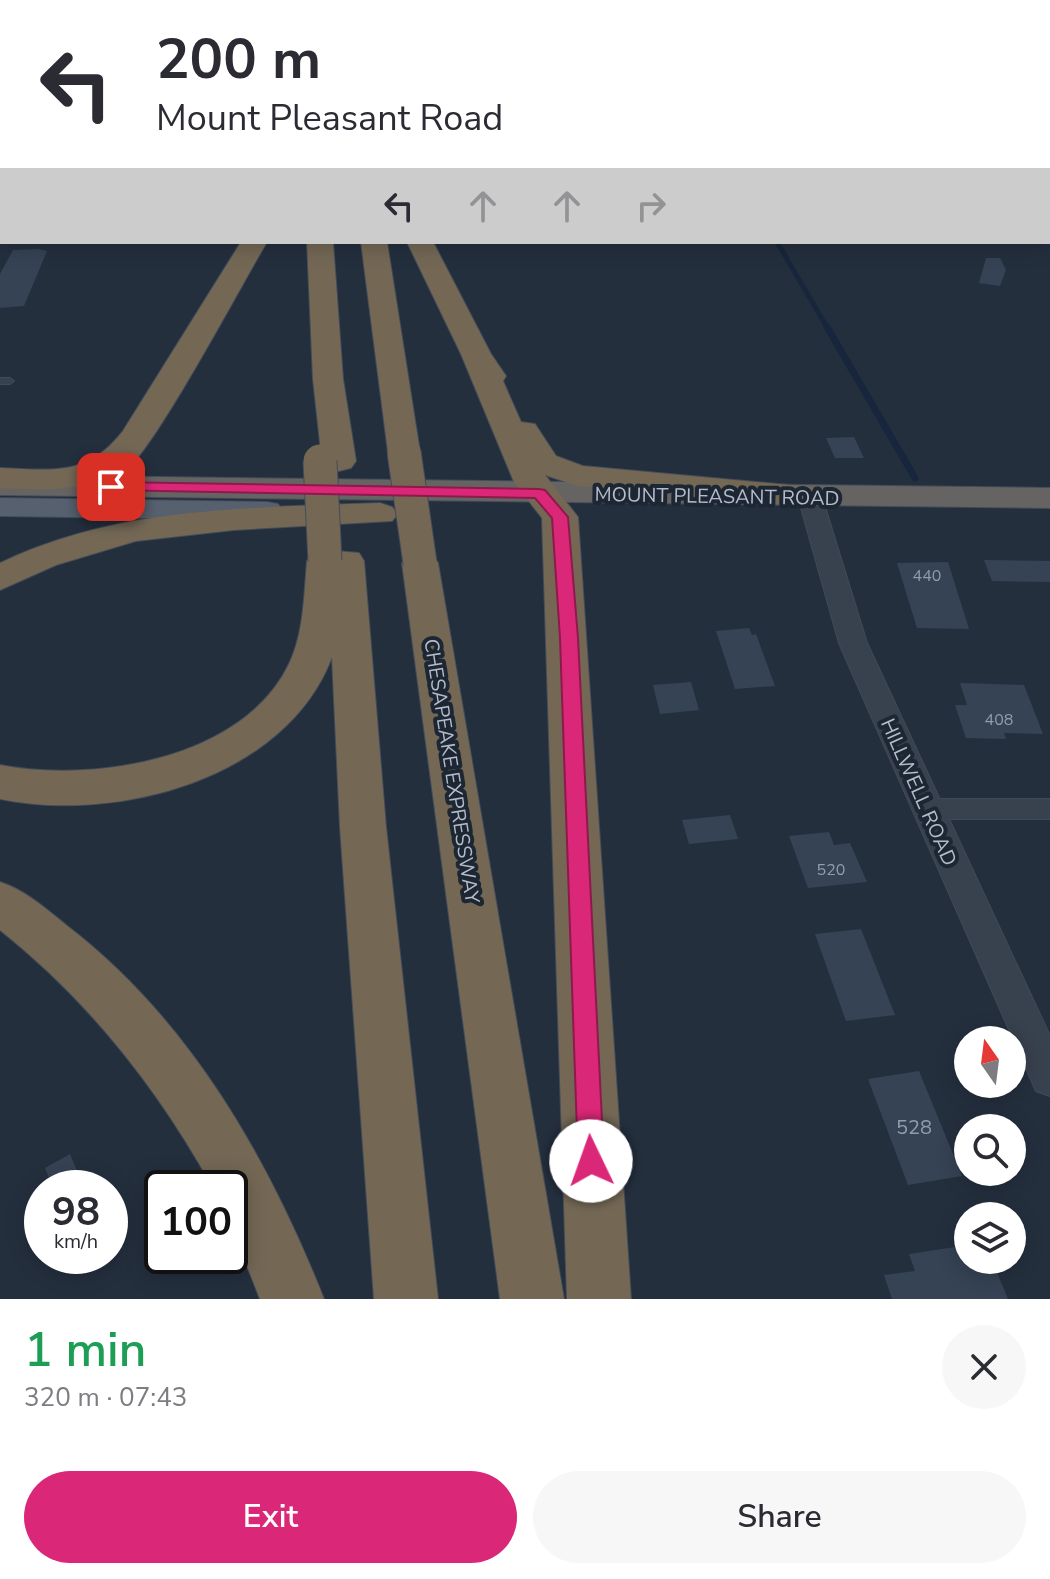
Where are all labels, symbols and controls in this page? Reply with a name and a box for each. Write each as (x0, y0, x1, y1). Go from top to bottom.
text: 200 m (156, 21, 321, 98)
icon: left (24, 32, 128, 136)
text: Mount Pleasant Road (156, 94, 503, 143)
icon: left (377, 184, 421, 228)
icon: ahead (461, 184, 505, 228)
icon: ahead (545, 184, 589, 228)
icon: right (629, 184, 673, 228)
pin (77, 453, 145, 521)
icon: arrive (89, 465, 133, 509)
street label: MOUNT PLEASANT ROAD (594, 481, 840, 512)
house number: 440 (913, 565, 941, 587)
street label: CHESAPEAKE EXPRESSWAY (417, 637, 486, 906)
house number: 408 (985, 709, 1013, 731)
street label: HILLWELL ROAD (874, 714, 963, 870)
house number: 520 (817, 859, 845, 881)
north arrow (954, 1026, 1026, 1098)
map controls (954, 1026, 1026, 1274)
house number: 528 (896, 1114, 932, 1141)
button: search (954, 1114, 1026, 1186)
position arrow (549, 1119, 633, 1203)
speed limit sign: 100 (144, 1170, 248, 1274)
text: 98 (52, 1185, 100, 1239)
button: layers (954, 1202, 1026, 1274)
text: km/h (54, 1228, 98, 1255)
text: 1 min (24, 1317, 146, 1383)
button: close (942, 1325, 1026, 1409)
text: 320 m · 07:43 (24, 1380, 187, 1415)
button: Exit (24, 1471, 517, 1563)
button: Share (533, 1471, 1026, 1563)

